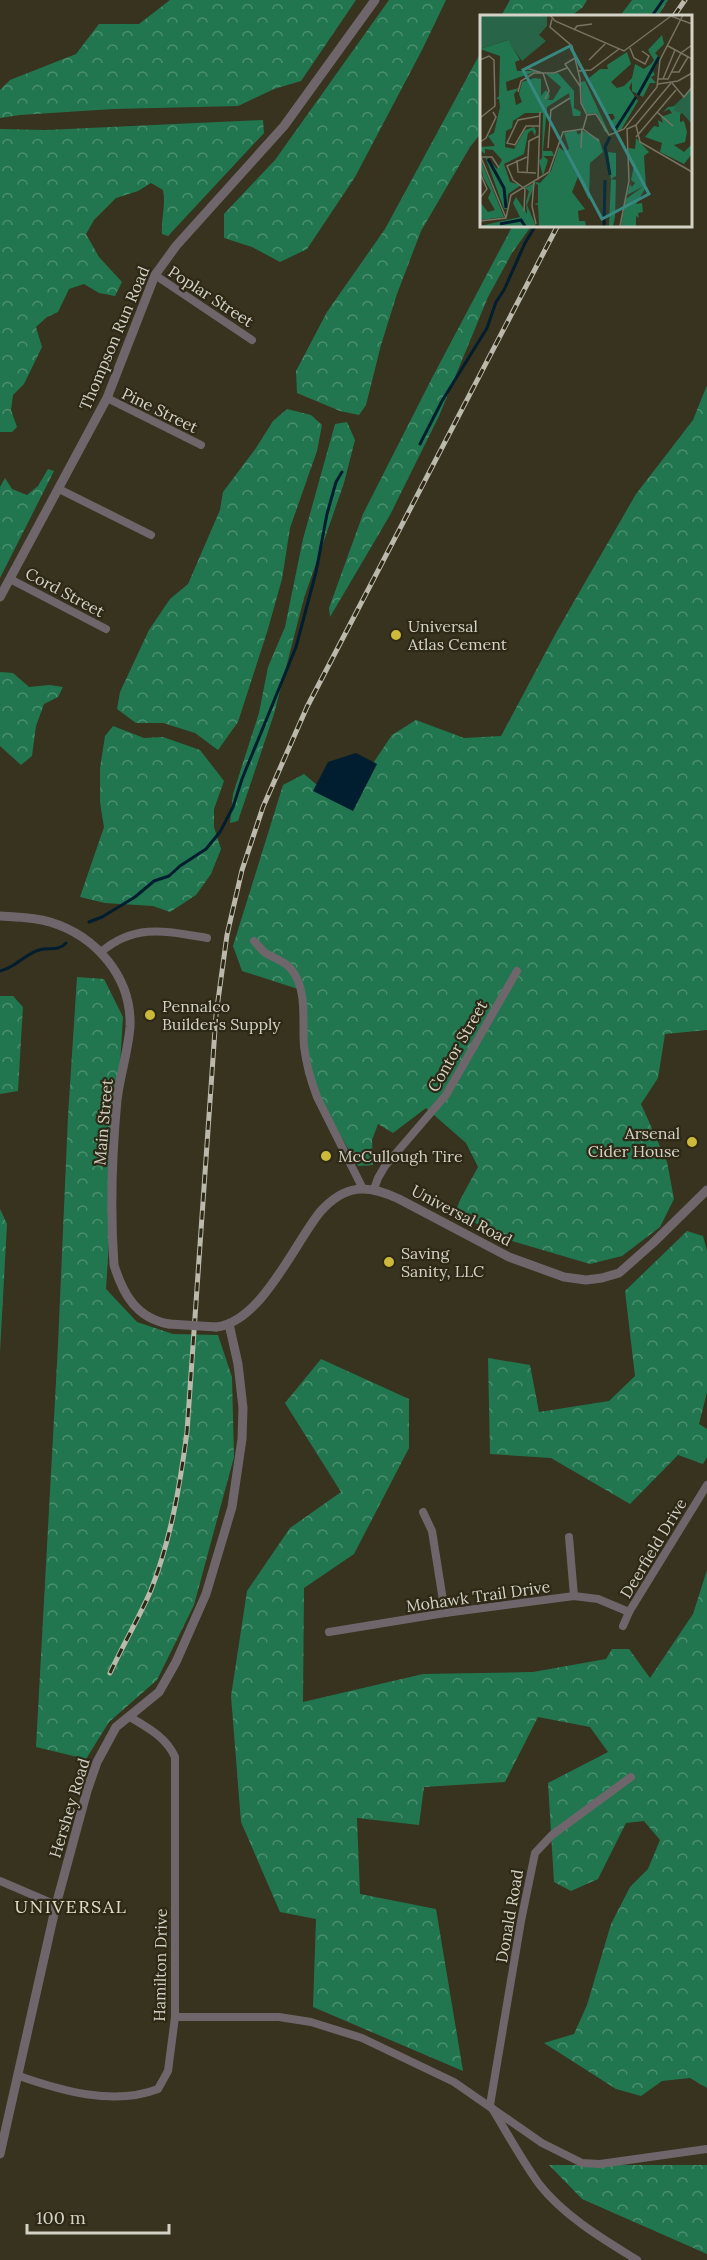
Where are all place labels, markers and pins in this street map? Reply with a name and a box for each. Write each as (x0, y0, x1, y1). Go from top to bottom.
place label: Universal Atlas Cement (407, 616, 508, 654)
marker: Universal Atlas Cement (389, 628, 403, 642)
place label: Pennalco Builder's Supply (162, 996, 281, 1034)
marker: Pennalco Builder's Supply (143, 1008, 157, 1022)
place label: Arsenal Cider House (588, 1123, 680, 1161)
marker: Arsenal Cider House (685, 1135, 699, 1149)
place label: McCullough Tire (338, 1146, 463, 1166)
marker: McCullough Tire (319, 1149, 333, 1163)
place label: Saving Sanity, LLC (401, 1243, 484, 1281)
marker: Saving Sanity, LLC (382, 1255, 396, 1269)

